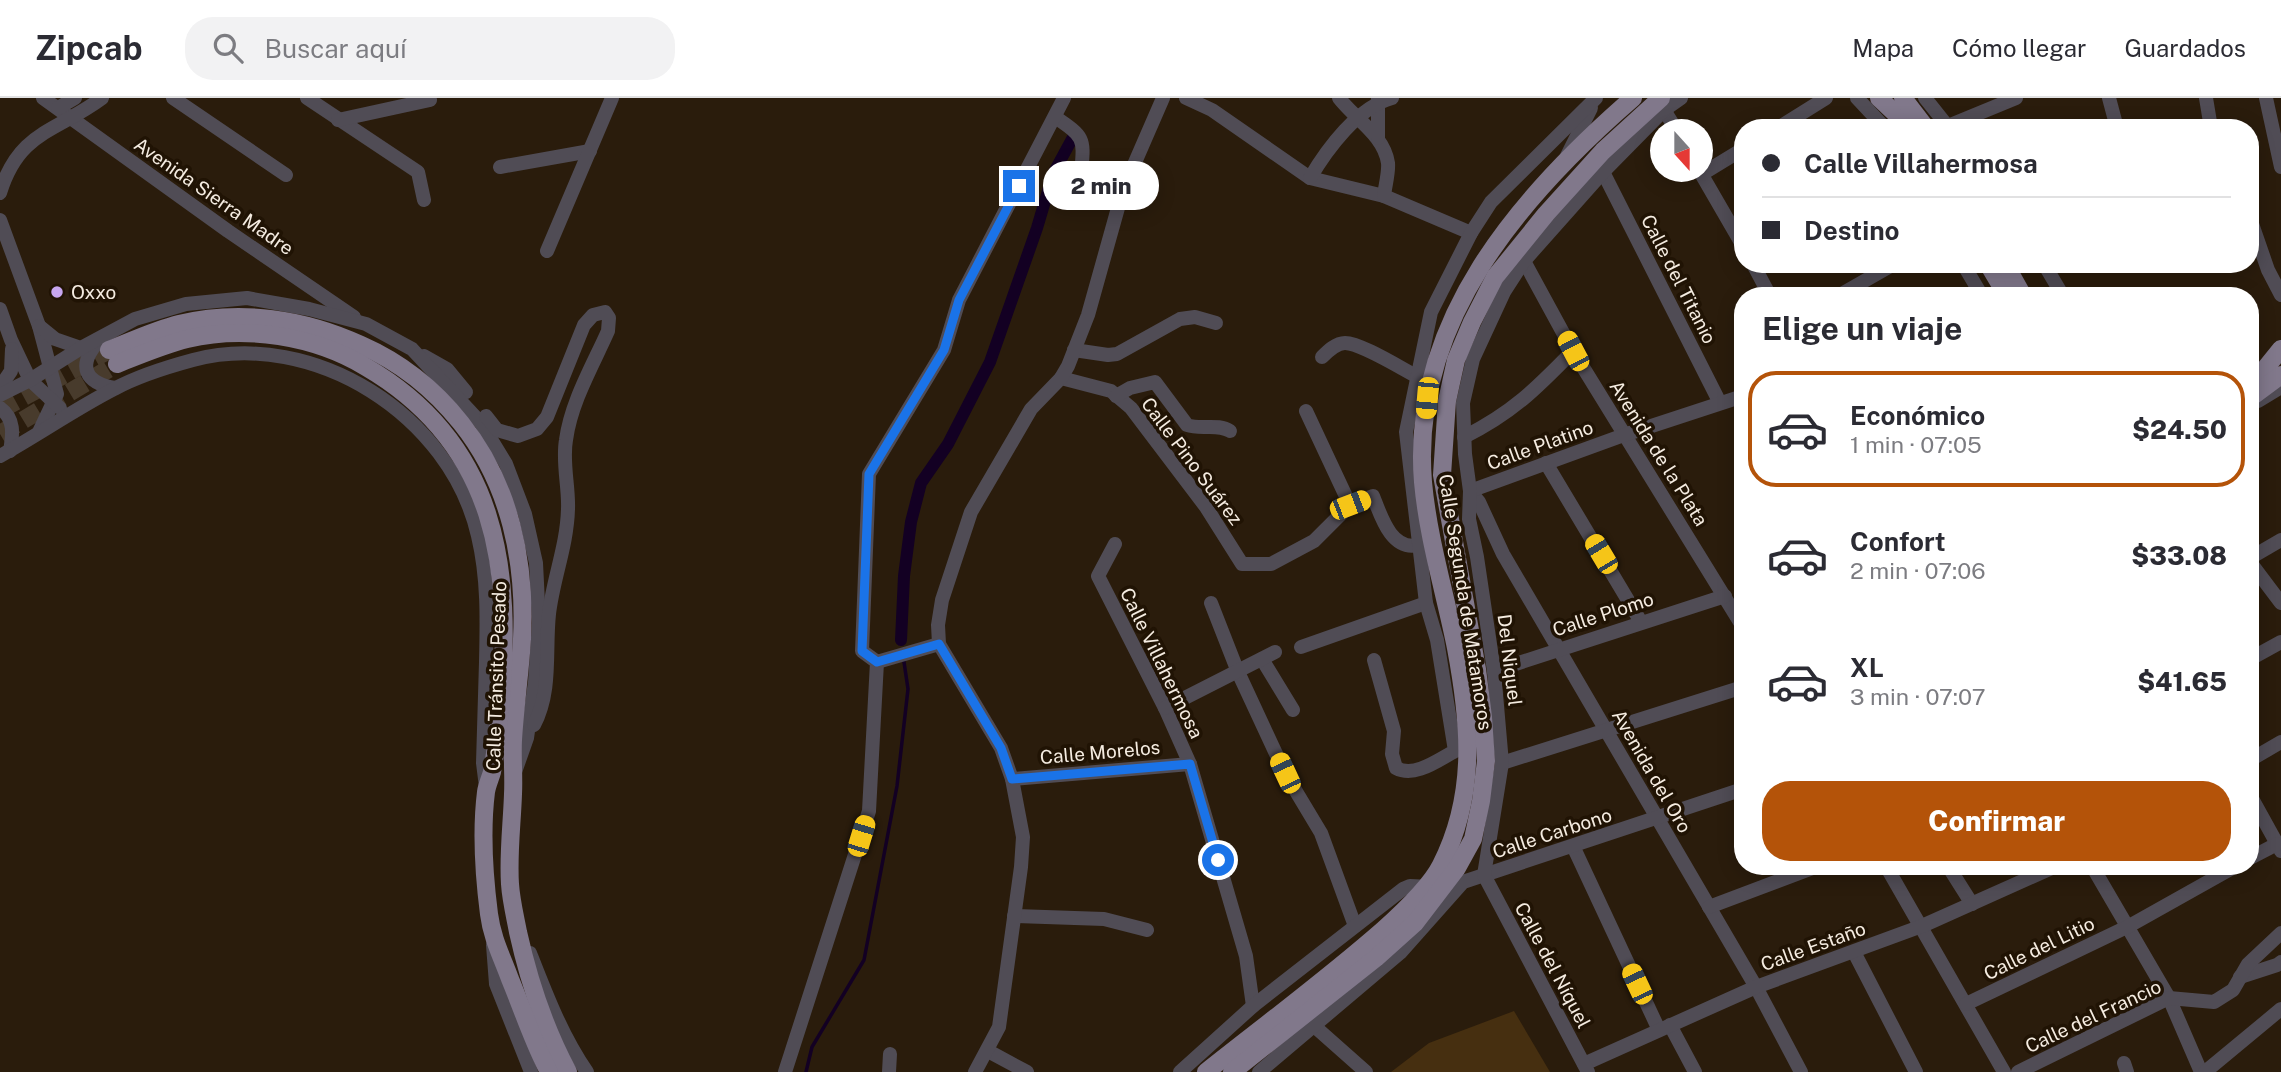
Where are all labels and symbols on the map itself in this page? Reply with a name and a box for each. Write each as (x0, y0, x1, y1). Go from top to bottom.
north arrow (1650, 119, 1713, 182)
street label: Avenida Sierra Madre (130, 133, 298, 259)
callout: 2 min (1044, 162, 1159, 210)
route end (1003, 170, 1035, 202)
street label: Calle del Titanio (1637, 211, 1721, 347)
place label: Oxxo (71, 281, 116, 303)
marker: Oxxo (49, 284, 65, 300)
car (1554, 328, 1593, 374)
car (1415, 376, 1440, 420)
street label: Avenida de la Plata (1605, 376, 1713, 530)
street label: Calle Pino Suárez (1137, 393, 1247, 529)
street label: Calle Platino (1484, 416, 1596, 474)
street label: Calle Segunda de Matamoros (1435, 472, 1497, 732)
car (1327, 488, 1374, 522)
car (1582, 531, 1621, 577)
street label: Calle Tránsito Pesado (482, 581, 510, 771)
street label: Calle Villahermosa (1116, 584, 1208, 742)
street label: Calle Plomo (1550, 587, 1656, 641)
street label: Del Niquel (1493, 613, 1527, 707)
street label: Avenida del Oro (1608, 705, 1696, 837)
street label: Calle Morelos (1039, 736, 1161, 768)
car (1267, 750, 1304, 796)
street label: Calle Carbono (1490, 803, 1614, 863)
car (845, 813, 878, 859)
route start (1202, 844, 1234, 876)
street label: Calle del Níquel (1511, 898, 1595, 1032)
street label: Calle del Litio (1980, 912, 2098, 984)
street label: Calle Estaño (1758, 917, 1868, 975)
car (1619, 961, 1656, 1007)
street label: Calle del Francio (2022, 975, 2164, 1057)

